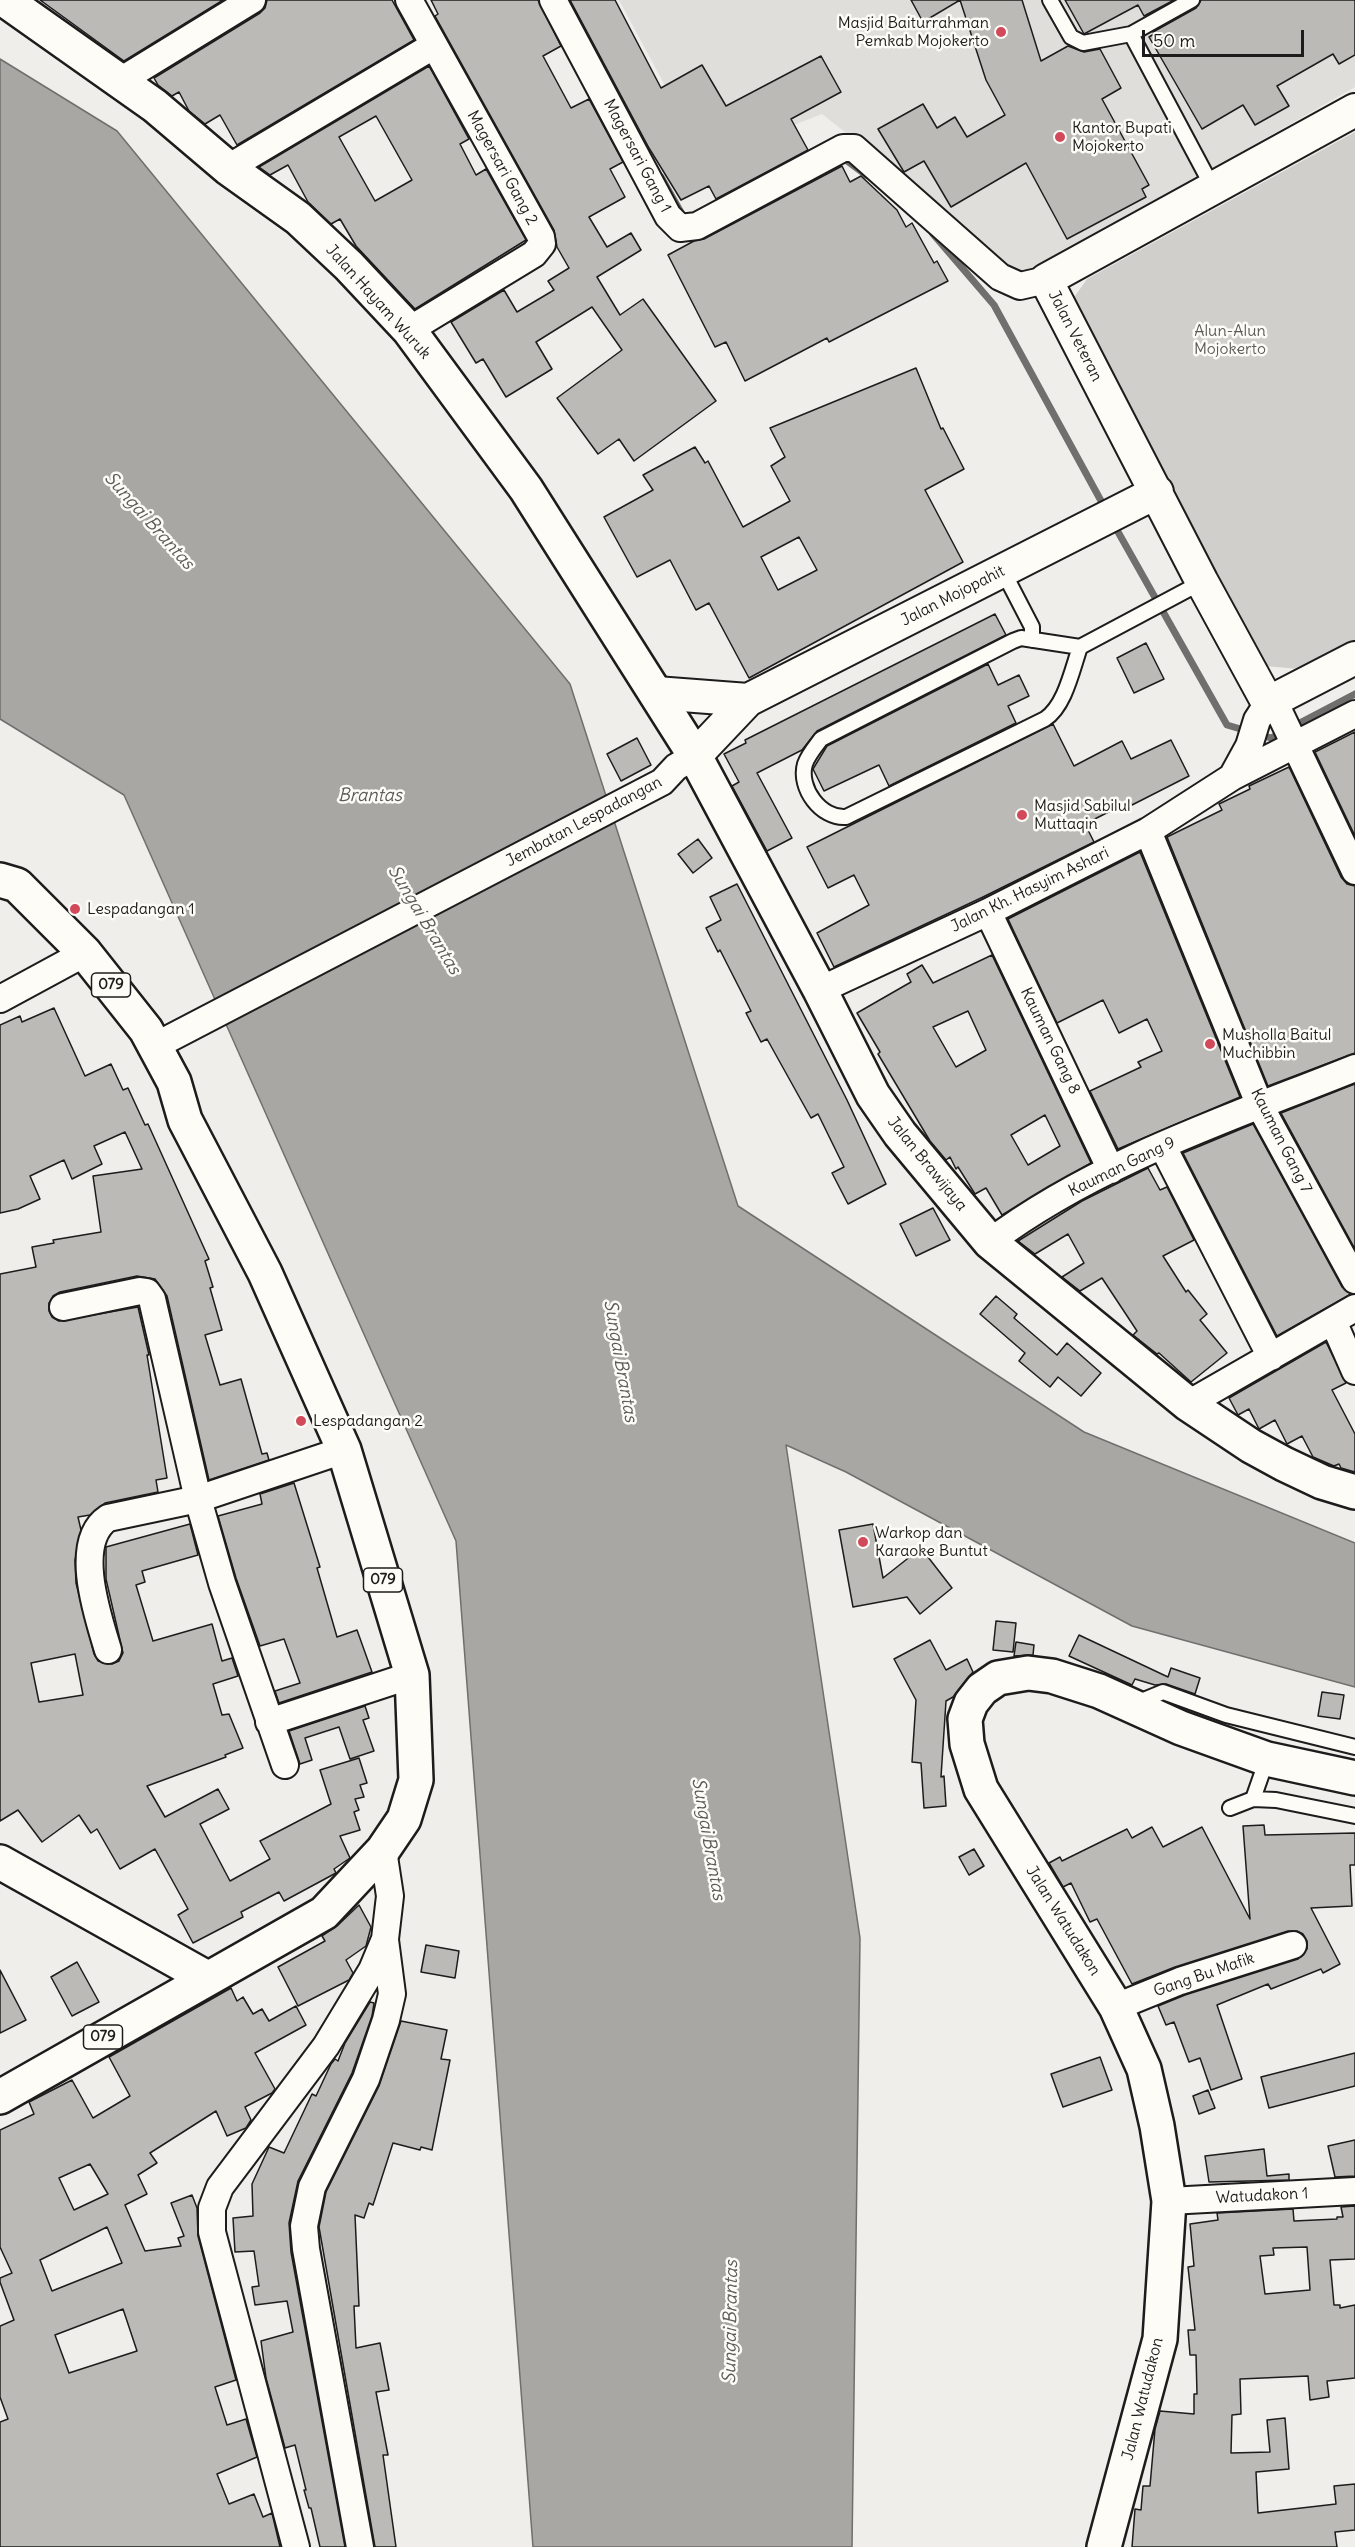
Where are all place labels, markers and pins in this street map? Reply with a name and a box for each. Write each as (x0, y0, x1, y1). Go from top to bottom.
place label: Masjid Baiturrahman Pemkab Mojokerto (838, 13, 989, 51)
marker: Masjid Baiturrahman Pemkab Mojokerto (994, 25, 1008, 39)
place label: Kantor Bupati Mojokerto (1072, 118, 1172, 156)
marker: Kantor Bupati Mojokerto (1053, 130, 1067, 144)
place label: Masjid Sabilul Muttaqin (1034, 796, 1131, 834)
marker: Masjid Sabilul Muttaqin (1015, 808, 1029, 822)
place label: Lespadangan 1 (87, 899, 195, 919)
marker: Lespadangan 1 (68, 902, 82, 916)
place label: Musholla Baitul Muchibbin (1222, 1025, 1331, 1063)
marker: Musholla Baitul Muchibbin (1203, 1037, 1217, 1051)
place label: Lespadangan 2 (313, 1411, 423, 1431)
marker: Lespadangan 2 (294, 1414, 308, 1428)
place label: Warkop dan Karaoke Buntut (875, 1523, 988, 1561)
marker: Warkop dan Karaoke Buntut (856, 1535, 870, 1549)

